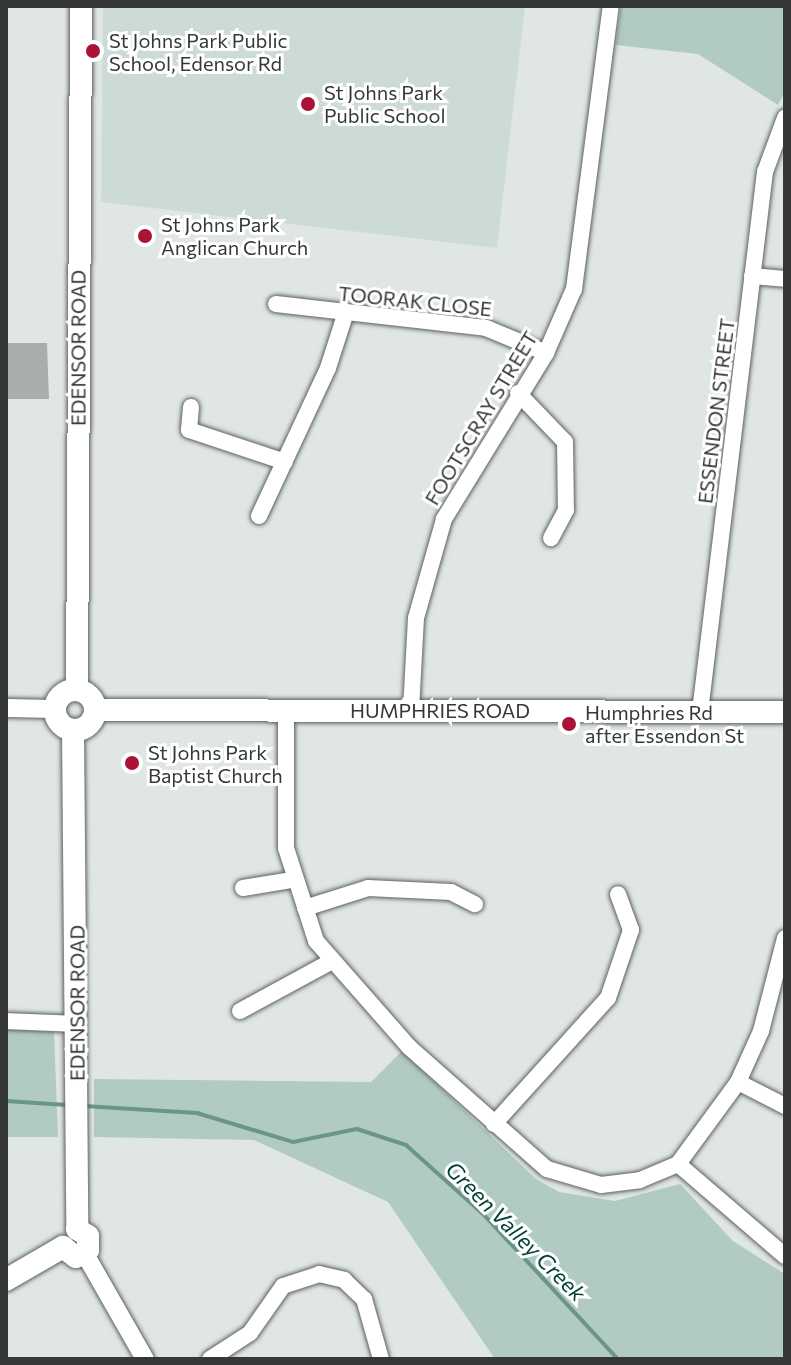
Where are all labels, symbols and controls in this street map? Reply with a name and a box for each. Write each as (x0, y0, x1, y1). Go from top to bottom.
place label: St Johns Park Public School, Edensor Rd (109, 28, 288, 75)
marker: St Johns Park Public School, Edensor Rd (84, 42, 102, 60)
place label: St Johns Park Public School (324, 80, 446, 127)
marker: St Johns Park Public School (299, 95, 317, 113)
place label: St Johns Park Anglican Church (161, 212, 308, 259)
marker: St Johns Park Anglican Church (136, 227, 154, 245)
street label: EDENSOR ROAD (66, 270, 90, 426)
street label: TOORAK CLOSE (337, 281, 493, 321)
street label: ESSENDON STREET (693, 317, 739, 505)
street label: FOOTSCRAY STREET (420, 327, 542, 509)
street label: HUMPHRIES ROAD (350, 698, 530, 722)
place label: Humphries Rd after Essendon St (585, 700, 744, 747)
marker: Humphries Rd after Essendon St (560, 715, 578, 733)
place label: St Johns Park Baptist Church (148, 740, 283, 787)
marker: St Johns Park Baptist Church (123, 754, 141, 772)
street label: EDENSOR ROAD (65, 925, 89, 1081)
water label: Green Valley Creek (441, 1156, 591, 1306)

